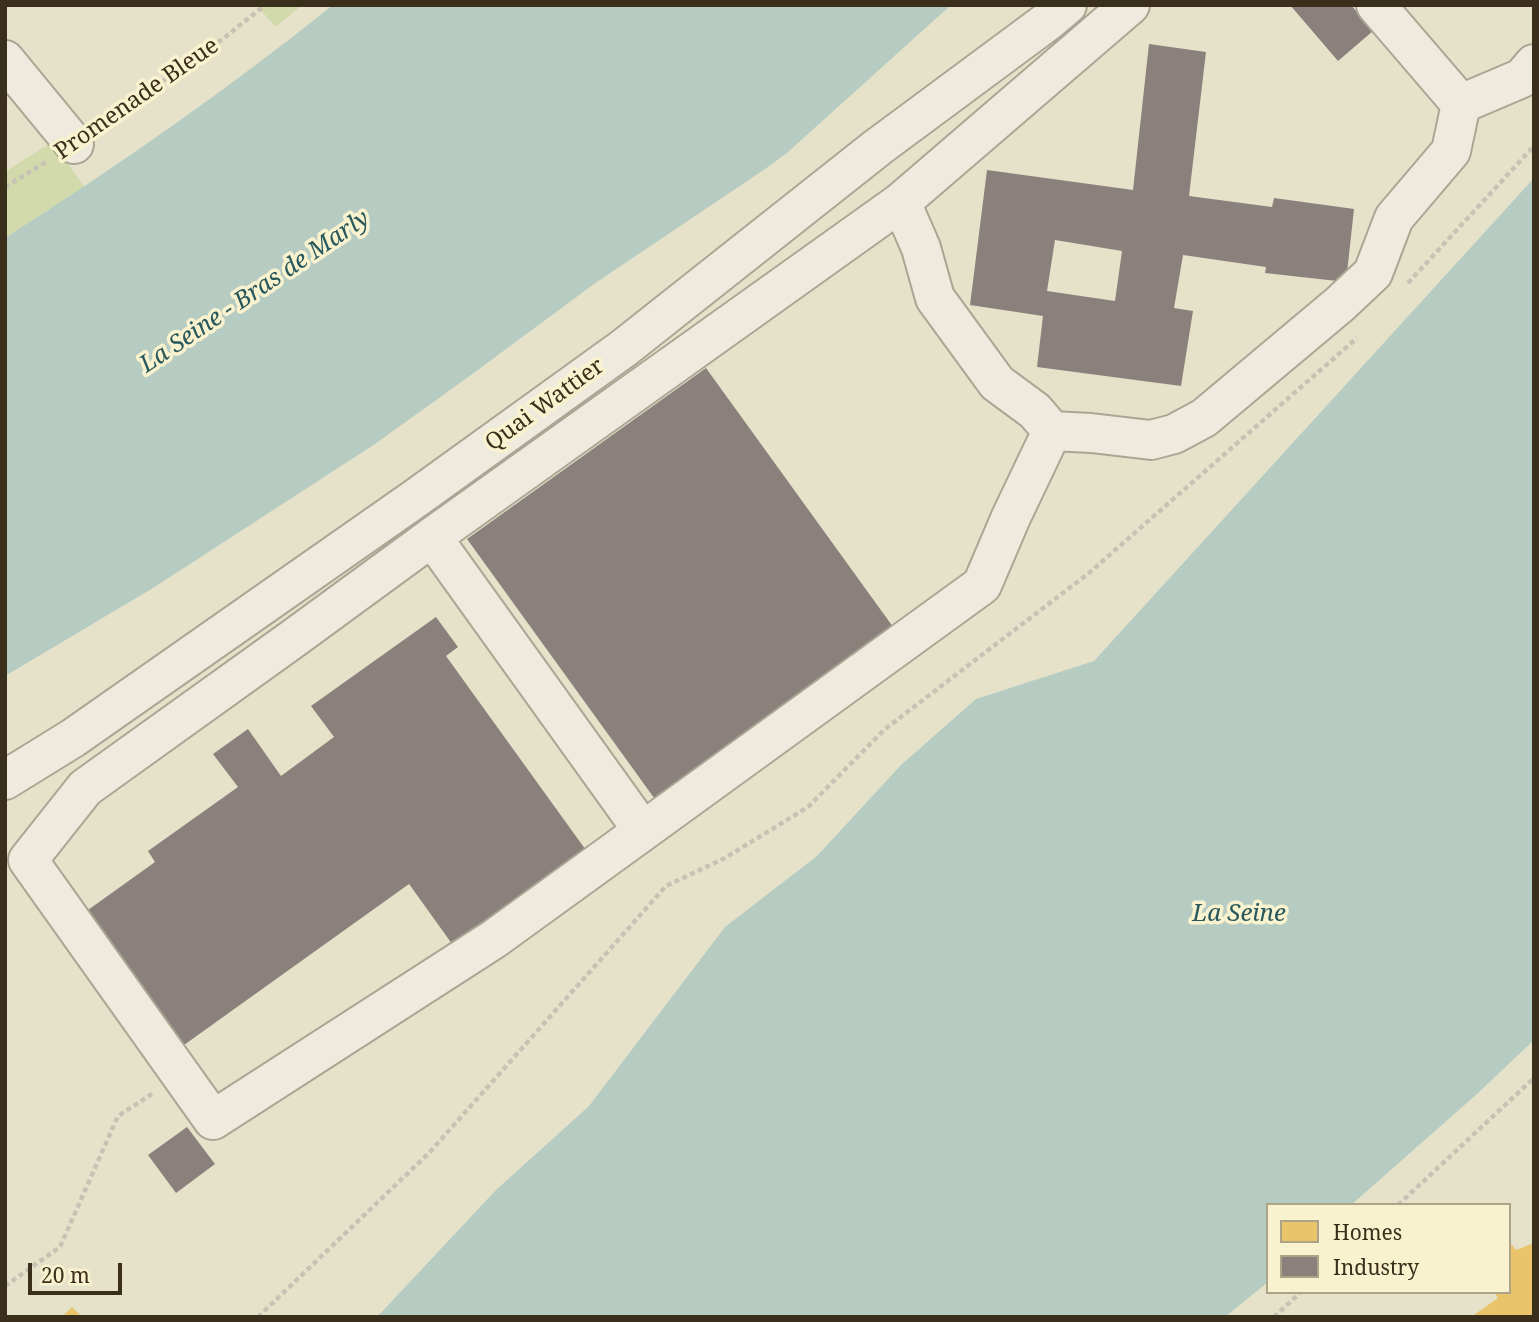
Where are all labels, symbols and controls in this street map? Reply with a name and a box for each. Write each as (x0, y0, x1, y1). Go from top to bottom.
street label: Promenade Bleue (50, 32, 224, 166)
water label: La Seine - Bras de Marly (135, 204, 375, 380)
street label: Quai Wattier (480, 353, 610, 457)
water label: La Seine (1192, 900, 1286, 928)
legend (1266, 1203, 1511, 1294)
text: Homes (1333, 1218, 1402, 1246)
scale bar (32, 1248, 126, 1292)
text: Industry (1333, 1253, 1419, 1281)
text: 20 m (41, 1261, 90, 1289)

